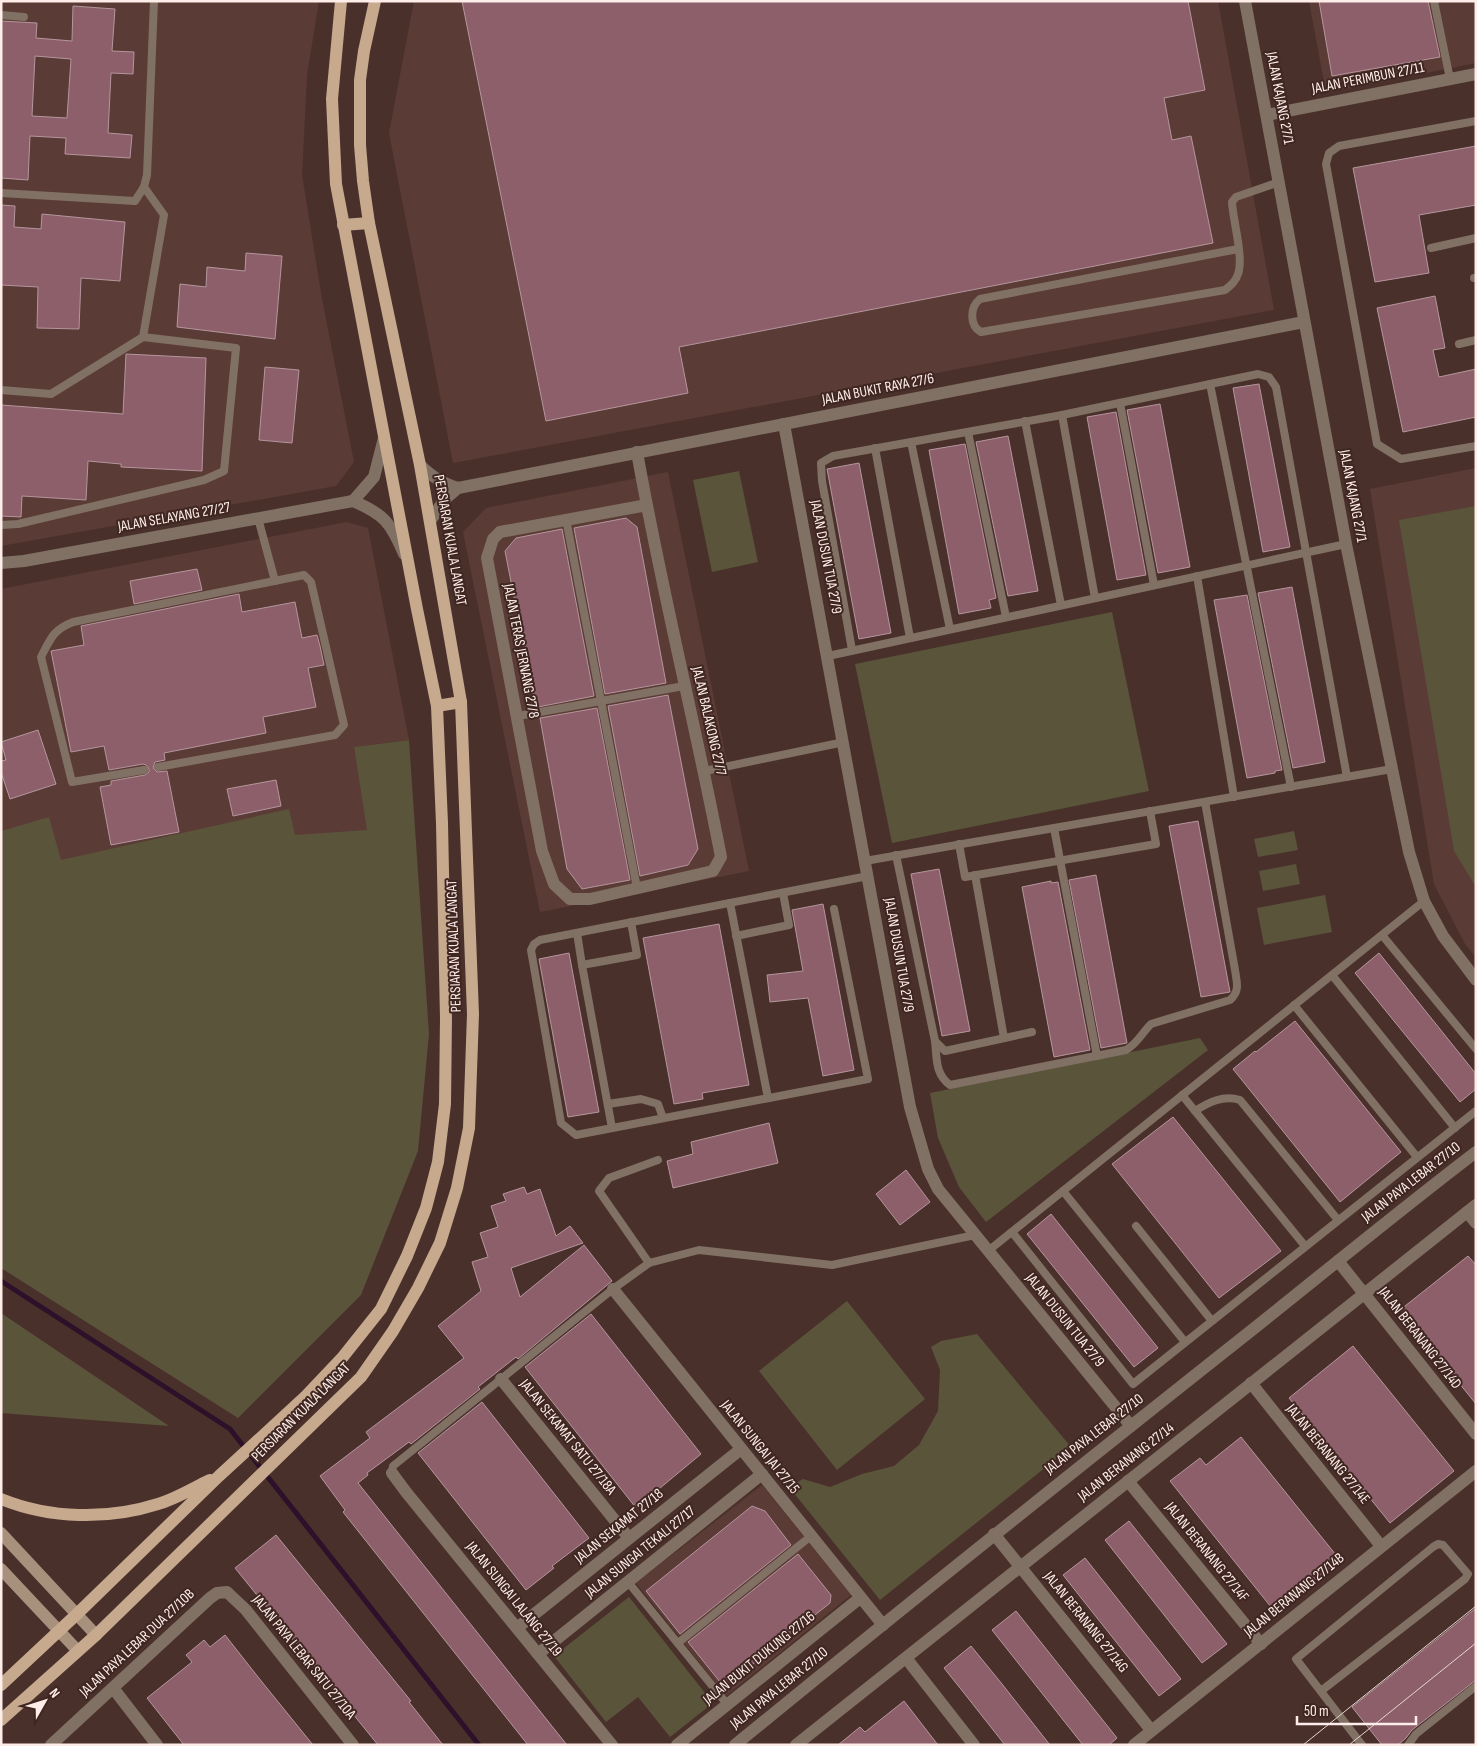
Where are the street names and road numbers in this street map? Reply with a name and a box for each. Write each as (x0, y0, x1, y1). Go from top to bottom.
street label: JALAN KAJANG 27/1 (1262, 49, 1298, 147)
street label: JALAN PERIMBUN 27/11 (1309, 58, 1427, 98)
street label: JALAN BUKIT RAYA 27/6 (819, 369, 936, 409)
street label: JALAN KAJANG 27/1 (1335, 447, 1371, 545)
street label: PERSIARAN KUALA LANGAT (429, 473, 471, 607)
street label: JALAN DUSUN TUA 27/9 (805, 497, 846, 616)
street label: JALAN SELAYANG 27/27 (115, 498, 232, 536)
street label: JALAN TERAS JERNANG 27/8 (498, 581, 543, 720)
street label: JALAN BALAKONG 27/7 (687, 664, 731, 777)
street label: PERSIARAN KUALA LANGAT (442, 879, 466, 1013)
street label: JALAN DUSUN TUA 27/9 (879, 895, 918, 1014)
street label: JALAN PAYA LEBAR 27/10 (1357, 1137, 1464, 1227)
street label: JALAN DUSUN TUA 27/9 (1021, 1268, 1109, 1371)
street label: JALAN BERANANG 27/14D (1374, 1282, 1466, 1393)
street label: PERSIARAN KUALA LANGAT (247, 1358, 355, 1466)
street label: JALAN SEKAMAT SATU 27/18A (515, 1374, 621, 1499)
street label: JALAN PAYA LEBAR 27/10 (1040, 1389, 1147, 1479)
street label: JALAN SUNGAI JAI 27/15 (716, 1396, 804, 1498)
street label: JALAN BERANANG 27/14E (1281, 1399, 1374, 1508)
street label: JALAN BERANANG 27/14 (1073, 1418, 1178, 1506)
street label: JALAN SEKAMAT 27/18 (570, 1484, 667, 1568)
street label: JALAN BERANANG 27/14F (1160, 1497, 1253, 1606)
street label: JALAN SUNGAI TEKALI 27/17 (580, 1502, 699, 1603)
street label: JALAN SUNGAI LALANG 27/19 (461, 1537, 566, 1660)
street label: JALAN BERANANG 27/14B (1239, 1548, 1348, 1642)
street label: JALAN BERANANG 27/14G (1039, 1567, 1133, 1676)
street label: JALAN PAYA LEBAR DUA 27/10B (75, 1585, 199, 1702)
street label: JALAN PAYA LEBAR SATU 27/10A (247, 1590, 360, 1724)
street label: JALAN BUKIT DUKUNG 27/16 (698, 1607, 819, 1710)
street label: JALAN PAYA LEBAR 27/10 (725, 1643, 832, 1734)

